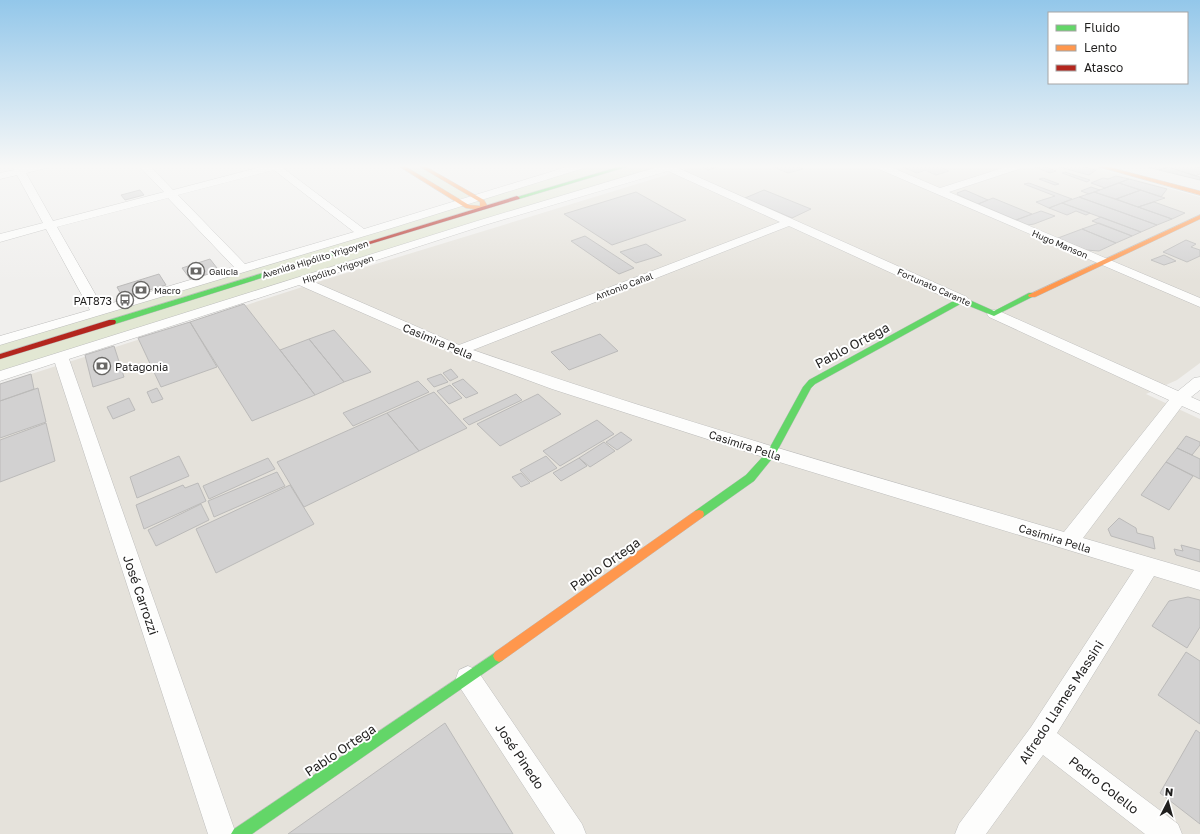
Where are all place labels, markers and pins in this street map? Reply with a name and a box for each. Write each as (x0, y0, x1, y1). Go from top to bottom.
bank icon: Galicia (186, 261, 206, 281)
place label: Galicia (209, 266, 238, 277)
bank icon: Macro (131, 280, 151, 300)
place label: Macro (154, 285, 181, 296)
bus stop icon: PAT873 (115, 290, 135, 310)
place label: PAT873 (73, 294, 112, 307)
bank icon: Patagonia (92, 356, 112, 376)
place label: Patagonia (115, 360, 168, 373)

